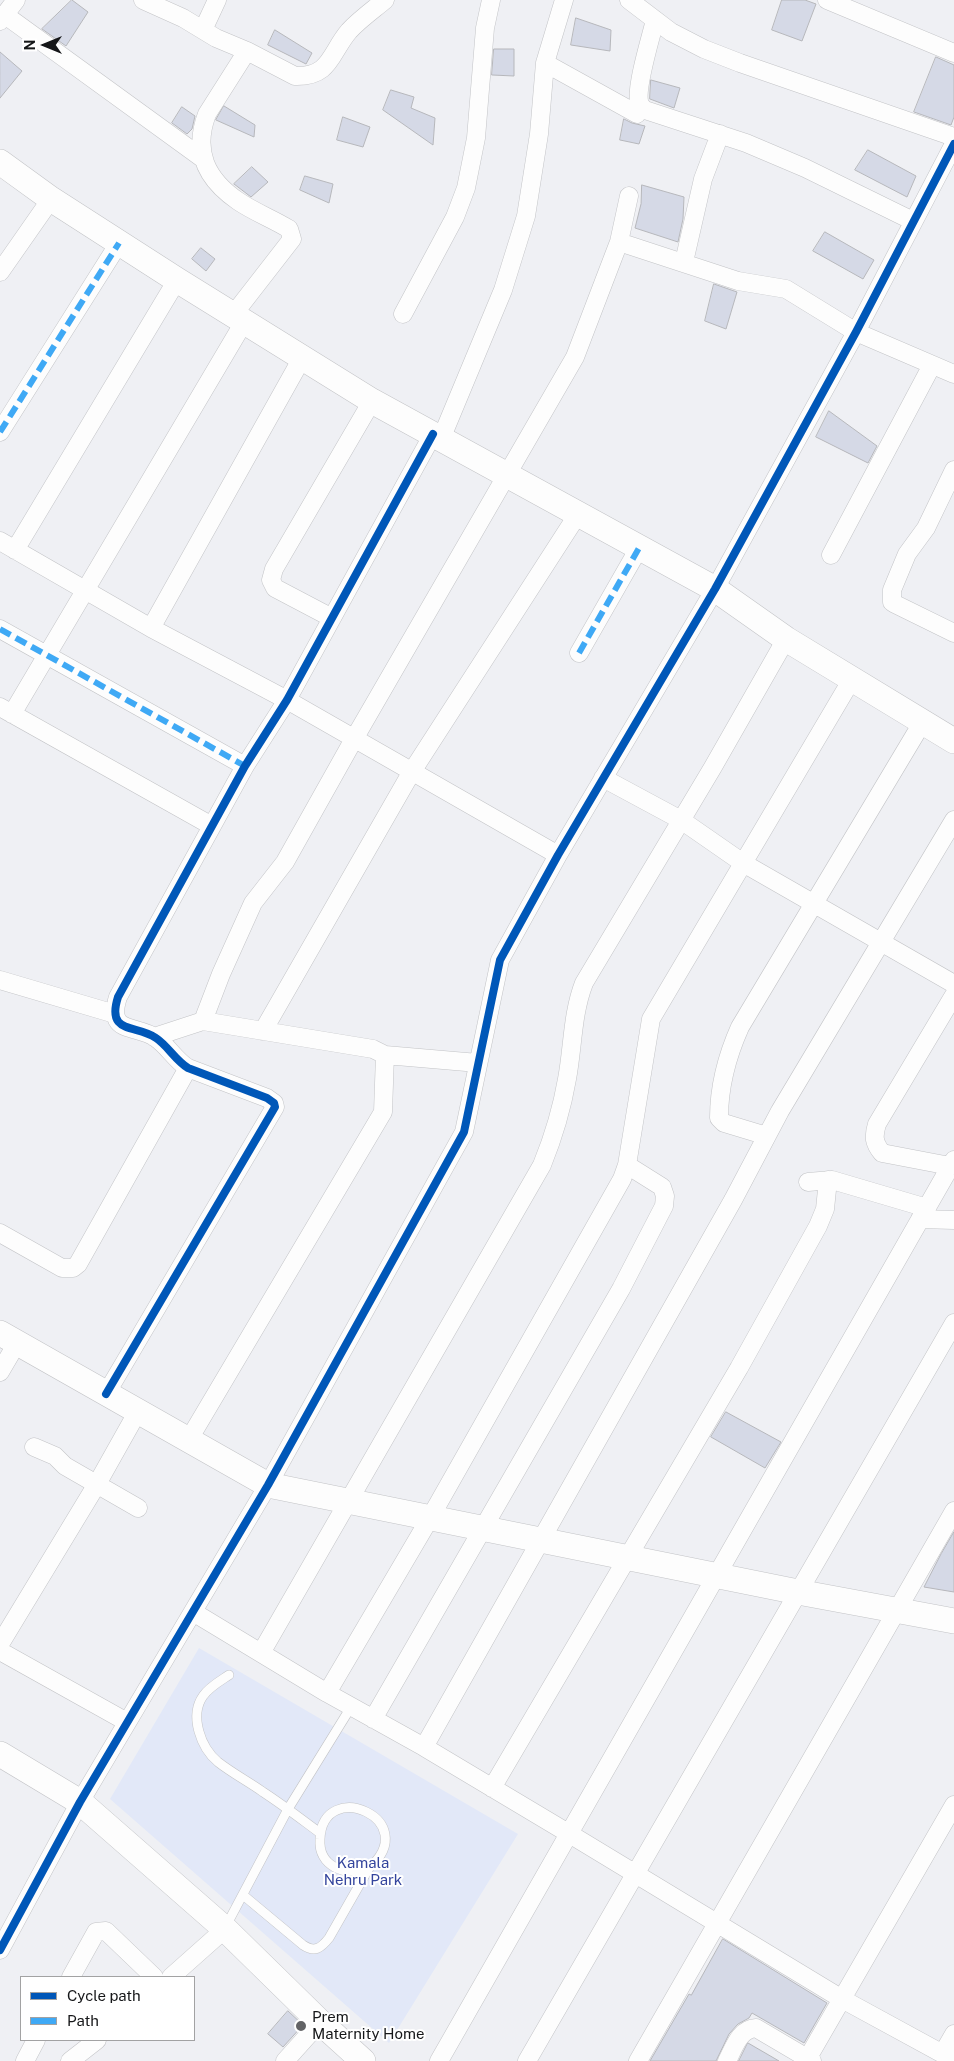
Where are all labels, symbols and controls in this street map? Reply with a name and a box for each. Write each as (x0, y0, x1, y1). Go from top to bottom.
north arrow (20, 20, 70, 70)
text: N (22, 40, 38, 50)
park label: Kamala Nehru Park (324, 1854, 402, 1889)
legend (20, 1976, 195, 2041)
text: Cycle path (67, 1987, 141, 2004)
place label: Prem Maternity Home (312, 2008, 424, 2043)
text: Path (67, 2012, 99, 2029)
marker: Prem Maternity Home (294, 2019, 308, 2033)

